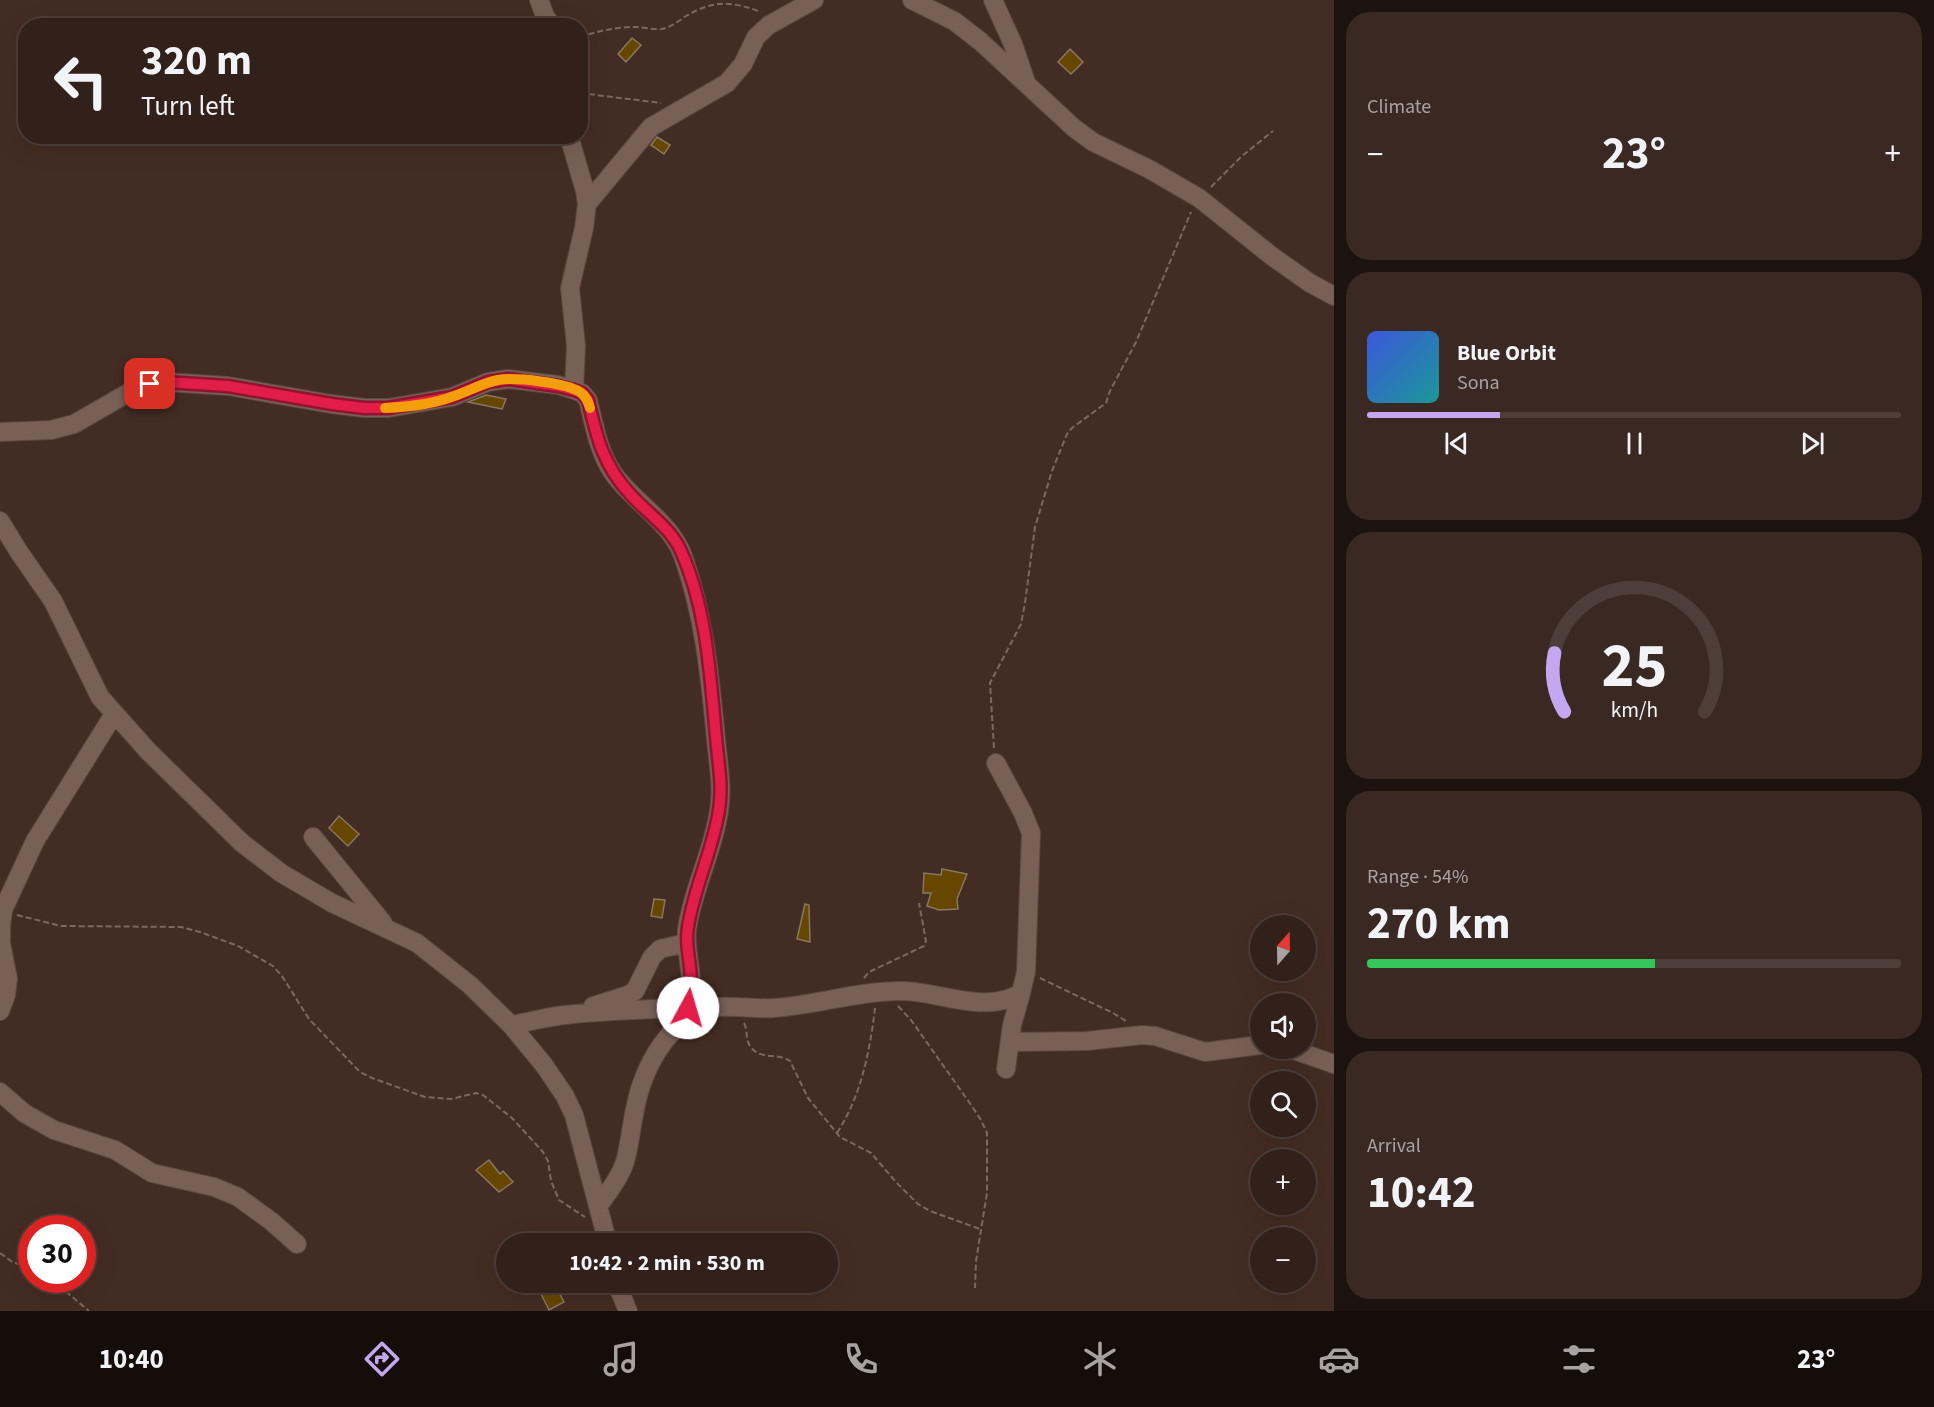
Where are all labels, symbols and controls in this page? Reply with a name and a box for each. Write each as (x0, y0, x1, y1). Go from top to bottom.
text: 320 m (141, 31, 252, 91)
icon: left (42, 42, 120, 120)
text: Turn left (141, 87, 235, 126)
text: Climate (1367, 93, 1431, 121)
text: 23° (1602, 122, 1666, 186)
text: − (1367, 131, 1383, 178)
text: + (1885, 131, 1901, 178)
text: Blue Orbit (1457, 337, 1556, 369)
pin (124, 358, 175, 409)
icon: arrive (133, 367, 166, 400)
text: Sona (1457, 369, 1500, 397)
icon: previous (1440, 427, 1473, 460)
icon: pause (1618, 427, 1651, 460)
icon: next (1796, 427, 1829, 460)
text: 25 (1601, 623, 1667, 712)
text: km/h (1610, 696, 1658, 727)
text: Range · 54% (1367, 863, 1468, 891)
text: 270 km (1367, 892, 1511, 956)
north arrow (1250, 915, 1316, 981)
map controls (1250, 915, 1316, 1293)
position arrow (656, 976, 720, 1040)
button: sound (1250, 993, 1316, 1059)
button: search (1250, 1071, 1316, 1137)
text: Arrival (1367, 1132, 1421, 1160)
button: + (1250, 1149, 1316, 1215)
text: 10:42 (1367, 1161, 1476, 1225)
speed limit sign: 30 (18, 1215, 96, 1293)
button: − (1250, 1227, 1316, 1293)
text: 10:42 · 2 min · 530 m (569, 1247, 765, 1279)
icon: directions (361, 1338, 403, 1380)
icon: music (600, 1338, 642, 1380)
icon: phone (840, 1338, 882, 1380)
icon: climate (1079, 1338, 1121, 1380)
icon: car (1318, 1338, 1360, 1380)
icon: filters (1558, 1338, 1600, 1380)
text: 10:40 (99, 1340, 164, 1379)
text: 23° (1797, 1340, 1835, 1379)

